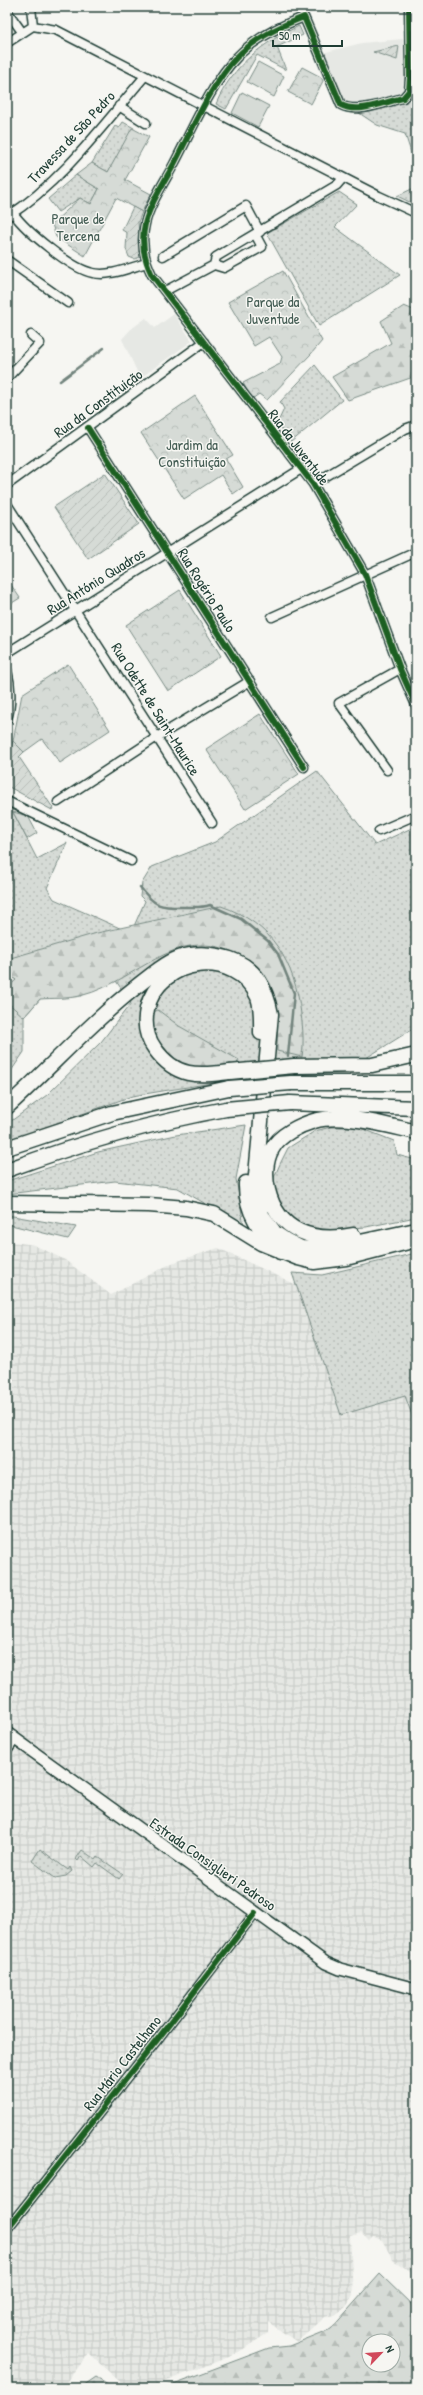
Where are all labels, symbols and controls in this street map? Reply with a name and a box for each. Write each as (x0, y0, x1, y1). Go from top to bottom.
scale bar (273, 22, 342, 48)
text: 50 m (279, 27, 300, 44)
street label: Travessa de São Pedro (22, 86, 120, 188)
park label: Parque de Tercena (51, 208, 105, 246)
park label: Parque da Juventude (246, 291, 300, 329)
street label: Rua da Constituição (49, 364, 147, 442)
street label: Rua da Juventude (263, 404, 335, 490)
park label: Jardim da Constituição (158, 434, 226, 472)
street label: Rua António Quadros (43, 542, 149, 620)
street label: Rua Rogério Paulo (173, 544, 241, 636)
street label: Rua Odette de Saint-Maurice (107, 638, 206, 780)
street label: Estrada Consiglieri Pedroso (146, 1812, 280, 1916)
street label: Rua Mário Castelhano (78, 2011, 166, 2115)
north arrow (361, 2333, 401, 2373)
text: N (382, 2343, 398, 2355)

